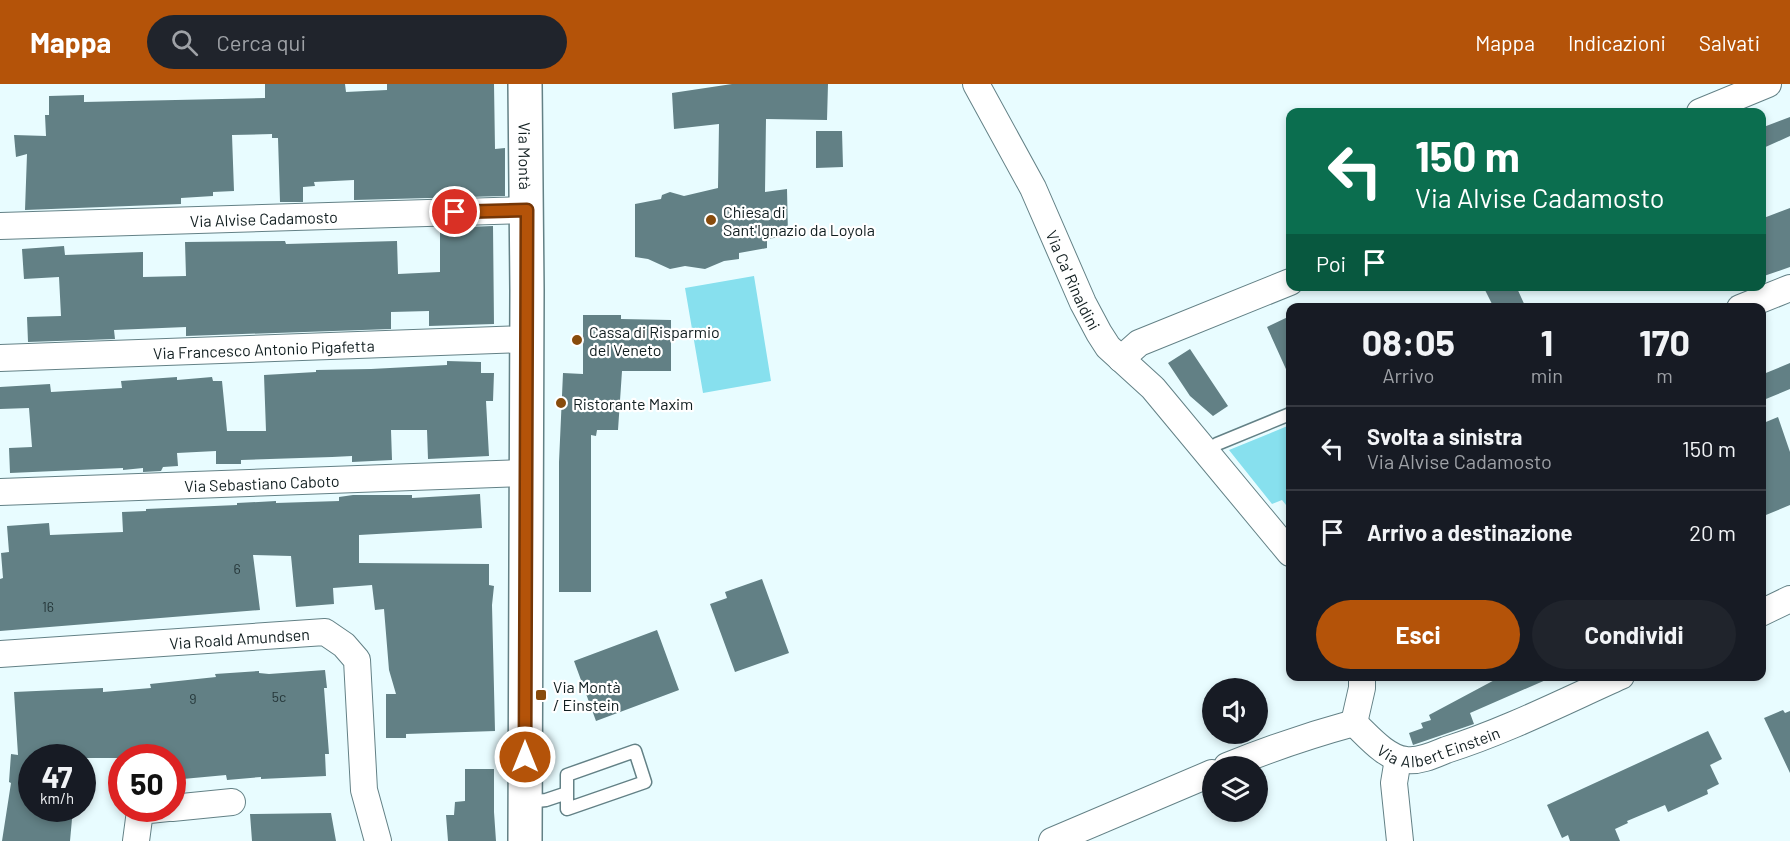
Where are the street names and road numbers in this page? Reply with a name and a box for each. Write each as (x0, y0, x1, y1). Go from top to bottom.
street label: Via Montà (516, 122, 536, 190)
street label: Via Alvise Cadamosto (190, 206, 338, 230)
street label: Via Ca' Rinaldini (1043, 227, 1105, 333)
street label: Via Francesco Antonio Pigafetta (153, 335, 375, 362)
street label: Via Sebastiano Caboto (184, 470, 340, 495)
street label: Via Roald Amundsen (169, 624, 310, 652)
street label: Via Albert Einstein (1374, 722, 1502, 770)

